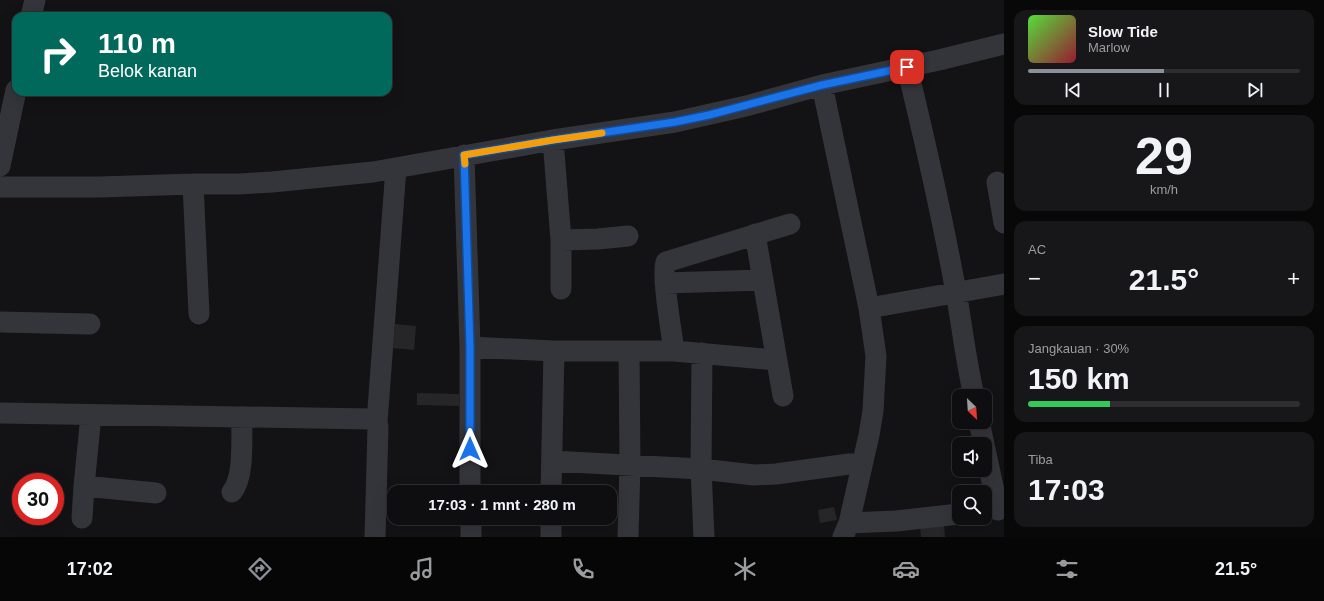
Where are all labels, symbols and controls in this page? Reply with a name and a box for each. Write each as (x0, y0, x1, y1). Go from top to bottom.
text: Slow Tide (1088, 23, 1158, 40)
icon: right (32, 28, 84, 80)
text: 110 m (98, 28, 176, 59)
text: Marlow (1088, 40, 1130, 55)
pin (890, 50, 924, 84)
icon: arrive (896, 56, 918, 78)
text: Belok kanan (98, 61, 197, 81)
icon: previous (1062, 79, 1084, 101)
icon: pause (1153, 79, 1175, 101)
icon: next (1244, 79, 1266, 101)
text: 29 (1135, 127, 1193, 185)
text: km/h (1150, 182, 1178, 197)
text: AC (1028, 242, 1046, 257)
text: 21.5° (1129, 263, 1199, 296)
text: − (1028, 266, 1041, 291)
text: + (1287, 266, 1300, 291)
text: Jangkauan · 30% (1028, 341, 1129, 356)
text: 150 km (1028, 362, 1130, 395)
north arrow (952, 389, 992, 429)
map controls (952, 389, 992, 525)
position arrow (449, 428, 491, 470)
button: sound (952, 437, 992, 477)
text: Tiba (1028, 452, 1053, 467)
speed limit sign: 30 (12, 473, 64, 525)
text: 17:03 (1028, 473, 1105, 506)
button: search (952, 485, 992, 525)
text: 17:03 · 1 mnt · 280 m (428, 496, 576, 513)
icon: directions (246, 555, 274, 583)
icon: music (408, 555, 436, 583)
icon: phone (569, 555, 597, 583)
icon: climate (731, 555, 759, 583)
icon: car (892, 555, 920, 583)
icon: filters (1053, 555, 1081, 583)
text: 17:02 (67, 559, 113, 579)
text: 21.5° (1215, 559, 1257, 579)

